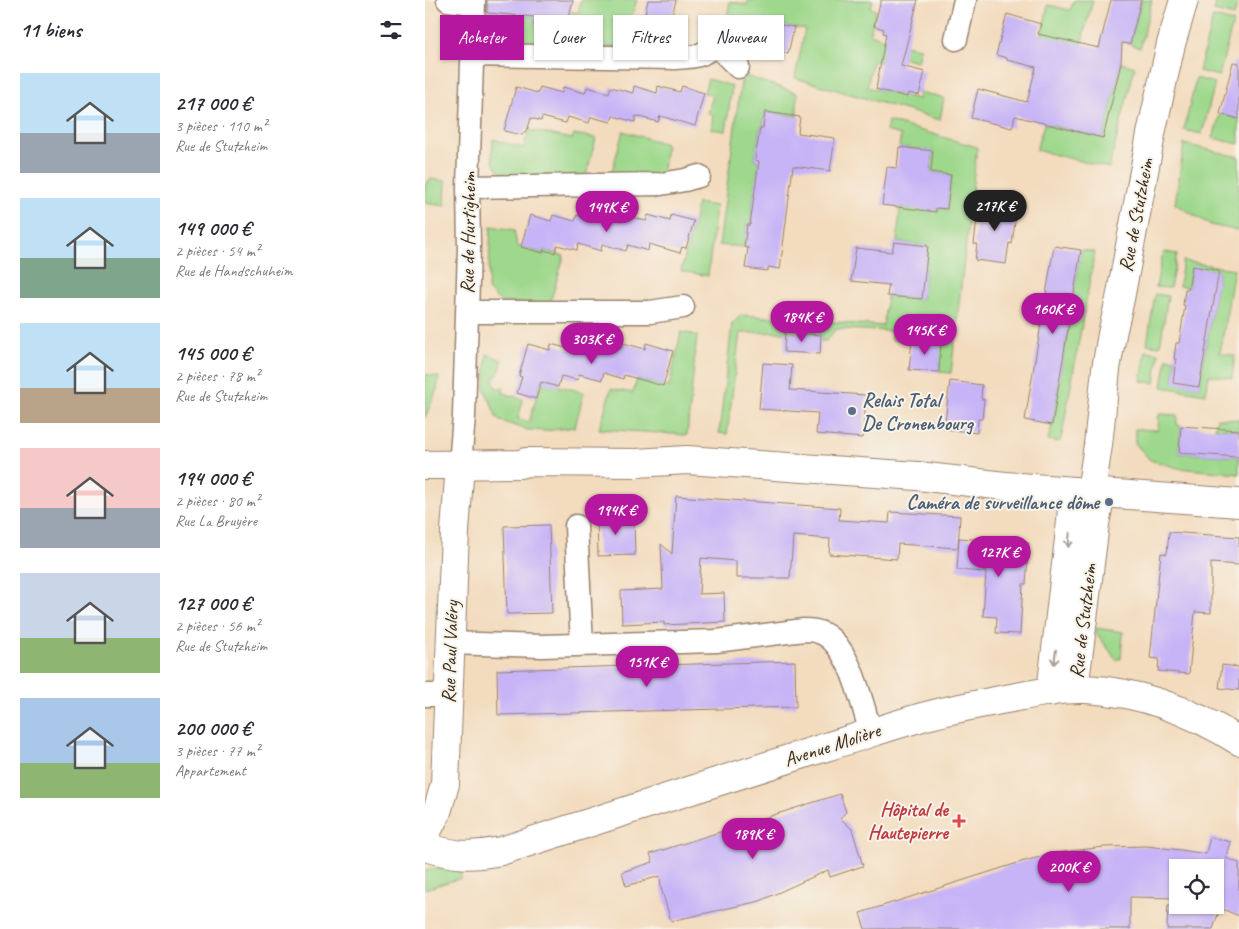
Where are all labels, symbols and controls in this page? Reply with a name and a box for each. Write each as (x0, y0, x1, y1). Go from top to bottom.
chip: Acheter (440, 15, 524, 60)
chip: Louer (534, 15, 603, 60)
chip: Filtres (613, 15, 688, 60)
chip: Nouveau (698, 15, 784, 60)
icon: filters (377, 16, 405, 44)
text: 11 biens (20, 17, 81, 43)
text: 217 000 € (175, 90, 251, 116)
icon: home (60, 93, 120, 153)
text: 3 pièces · 110 m² (175, 116, 267, 136)
text: Rue de Stutzheim (175, 136, 267, 156)
street label: Rue de Stutzheim (1113, 155, 1159, 274)
street label: Rue de Hurtigheim (454, 171, 482, 294)
pin: 149K € (566, 190, 648, 233)
pin: 217K € (954, 190, 1036, 232)
text: 217K € (975, 196, 1015, 216)
text: 149K € (587, 197, 627, 217)
text: 149 000 € (175, 215, 251, 241)
icon: home (60, 218, 120, 278)
text: 2 pièces · 54 m² (175, 241, 260, 261)
text: Rue de Handschuheim (175, 261, 293, 281)
pin: 160K € (1012, 292, 1094, 335)
text: 160K € (1032, 299, 1074, 319)
pin: 184K € (761, 300, 843, 343)
text: 184K € (782, 307, 822, 327)
pin: 145K € (884, 314, 966, 356)
text: 145K € (905, 320, 945, 340)
pin: 303K € (551, 322, 633, 365)
text: 303K € (572, 329, 612, 349)
text: 145 000 € (175, 340, 251, 366)
icon: home (60, 343, 120, 403)
text: 2 pièces · 78 m² (175, 366, 260, 386)
text: Rue de Stutzheim (175, 386, 267, 406)
place label: Relais Total De Cronenbourg (862, 388, 974, 436)
marker: Relais Total De Cronenbourg (846, 405, 858, 417)
text: 194 000 € (175, 465, 251, 491)
icon: home (60, 468, 120, 528)
place label: Caméra de surveillance dôme (906, 490, 1101, 515)
text: 2 pièces · 80 m² (175, 491, 260, 511)
pin: 194K € (575, 494, 657, 536)
marker: Caméra de surveillance dôme (1103, 496, 1115, 508)
text: 194K € (596, 500, 636, 520)
text: Rue La Bruyère (175, 511, 257, 531)
one-way arrow (1064, 531, 1074, 547)
pin: 127K € (958, 536, 1040, 578)
text: 127K € (979, 542, 1019, 562)
street label: Rue de Stutzheim (1064, 561, 1103, 680)
text: 127 000 € (175, 590, 251, 616)
icon: home (60, 593, 120, 653)
street label: Rue Paul Valéry (436, 599, 464, 704)
text: 2 pièces · 56 m² (175, 616, 260, 636)
text: Rue de Stutzheim (175, 636, 267, 656)
pin: 151K € (606, 646, 688, 688)
one-way arrow (1050, 649, 1060, 665)
text: 151K € (627, 652, 667, 672)
text: 200 000 € (175, 715, 251, 741)
street label: Avenue Molière (781, 717, 885, 772)
icon: home (60, 718, 120, 778)
text: 3 pièces · 77 m² (175, 741, 260, 761)
text: Appartement (175, 761, 246, 781)
place label: Hôpital de Hautepierre (868, 797, 949, 845)
marker: Hôpital de Hautepierre (952, 814, 966, 828)
pin: 189K € (712, 818, 794, 860)
text: 189K € (733, 824, 773, 844)
pin: 200K € (1028, 850, 1110, 893)
text: 200K € (1049, 857, 1089, 877)
map controls (1169, 859, 1224, 914)
button: locate (1169, 859, 1224, 914)

